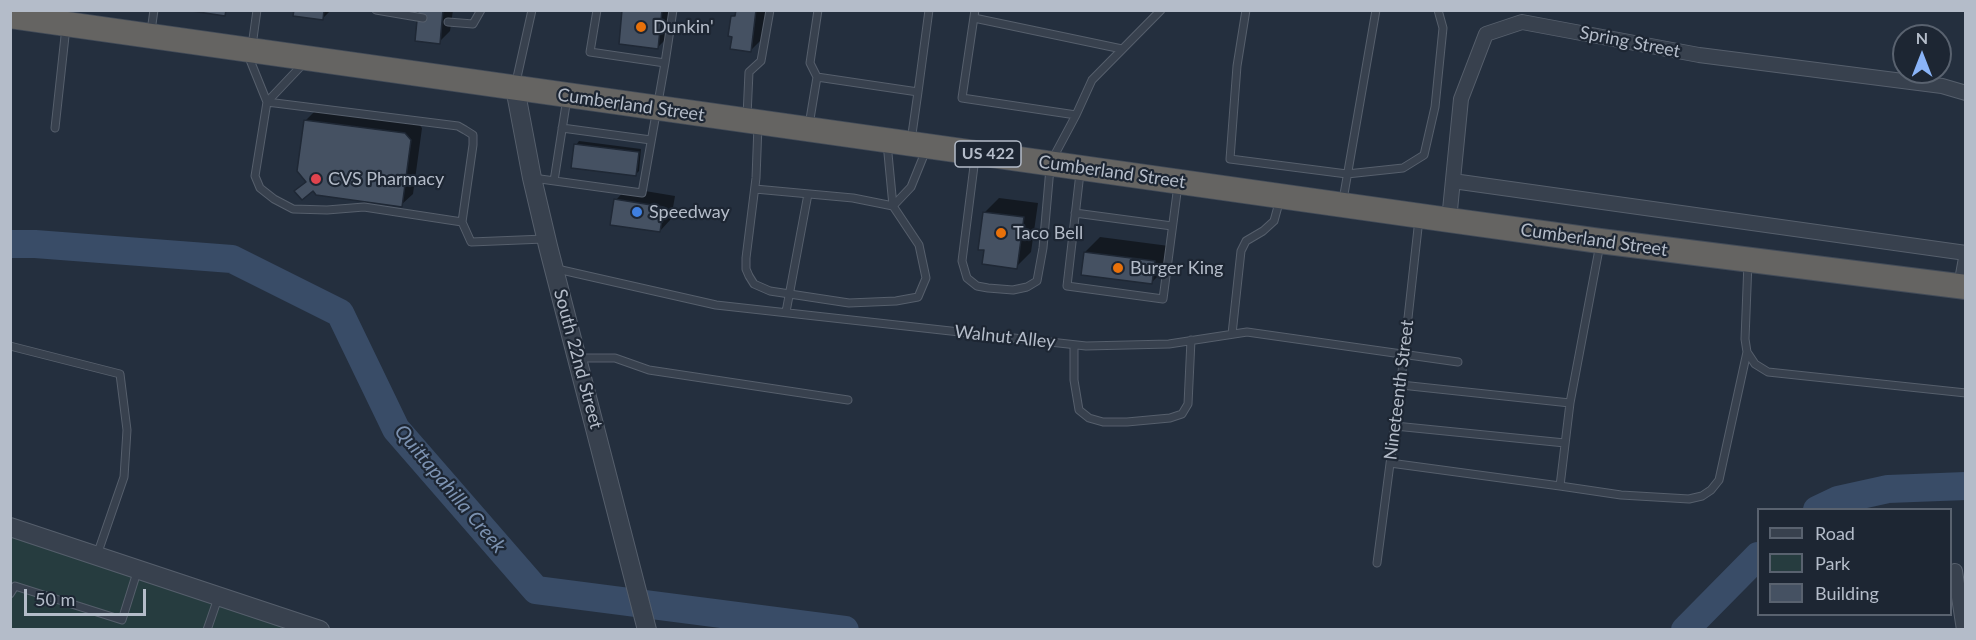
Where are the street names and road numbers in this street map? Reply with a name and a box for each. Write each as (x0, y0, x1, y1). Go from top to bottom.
street label: Spring Street (1578, 22, 1682, 62)
street label: Cumberland Street (556, 84, 706, 126)
road number: US 422 (955, 141, 1021, 167)
street label: Cumberland Street (1037, 151, 1187, 193)
street label: Cumberland Street (1519, 219, 1669, 261)
street label: South 22nd Street (549, 287, 607, 431)
street label: Nineteenth Street (1380, 319, 1418, 461)
street label: Walnut Alley (954, 321, 1056, 353)

